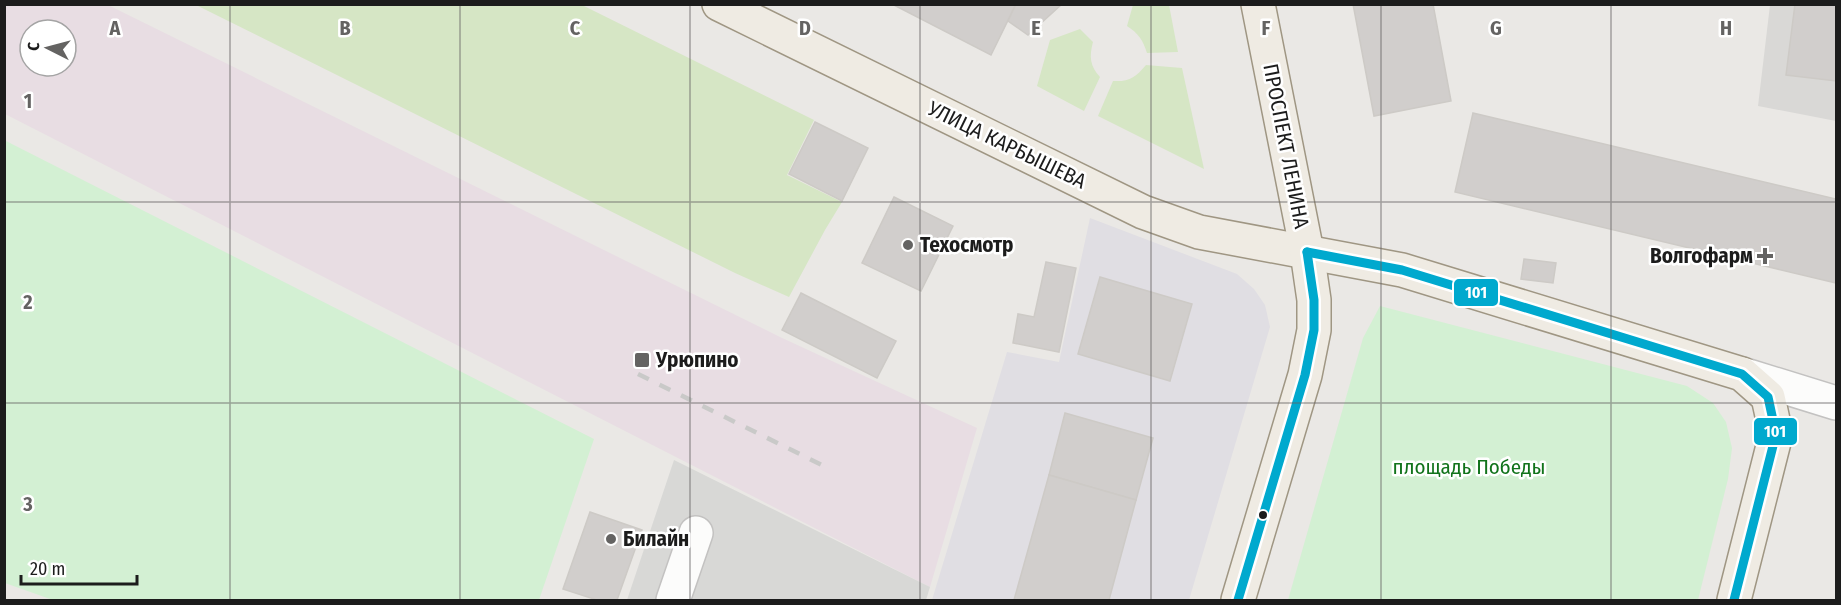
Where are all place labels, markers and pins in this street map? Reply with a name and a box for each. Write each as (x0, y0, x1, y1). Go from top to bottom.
place label: Техосмотр (920, 232, 1014, 258)
marker: Техосмотр (901, 238, 915, 252)
place label: Волгофарм (1650, 243, 1753, 269)
marker: Волгофарм (1758, 249, 1772, 263)
place label: Урюпино (655, 347, 739, 373)
marker: Урюпино (633, 351, 651, 369)
unlabelled marker (1257, 509, 1269, 521)
place label: Билайн (623, 526, 689, 552)
marker: Билайн (604, 532, 618, 546)

